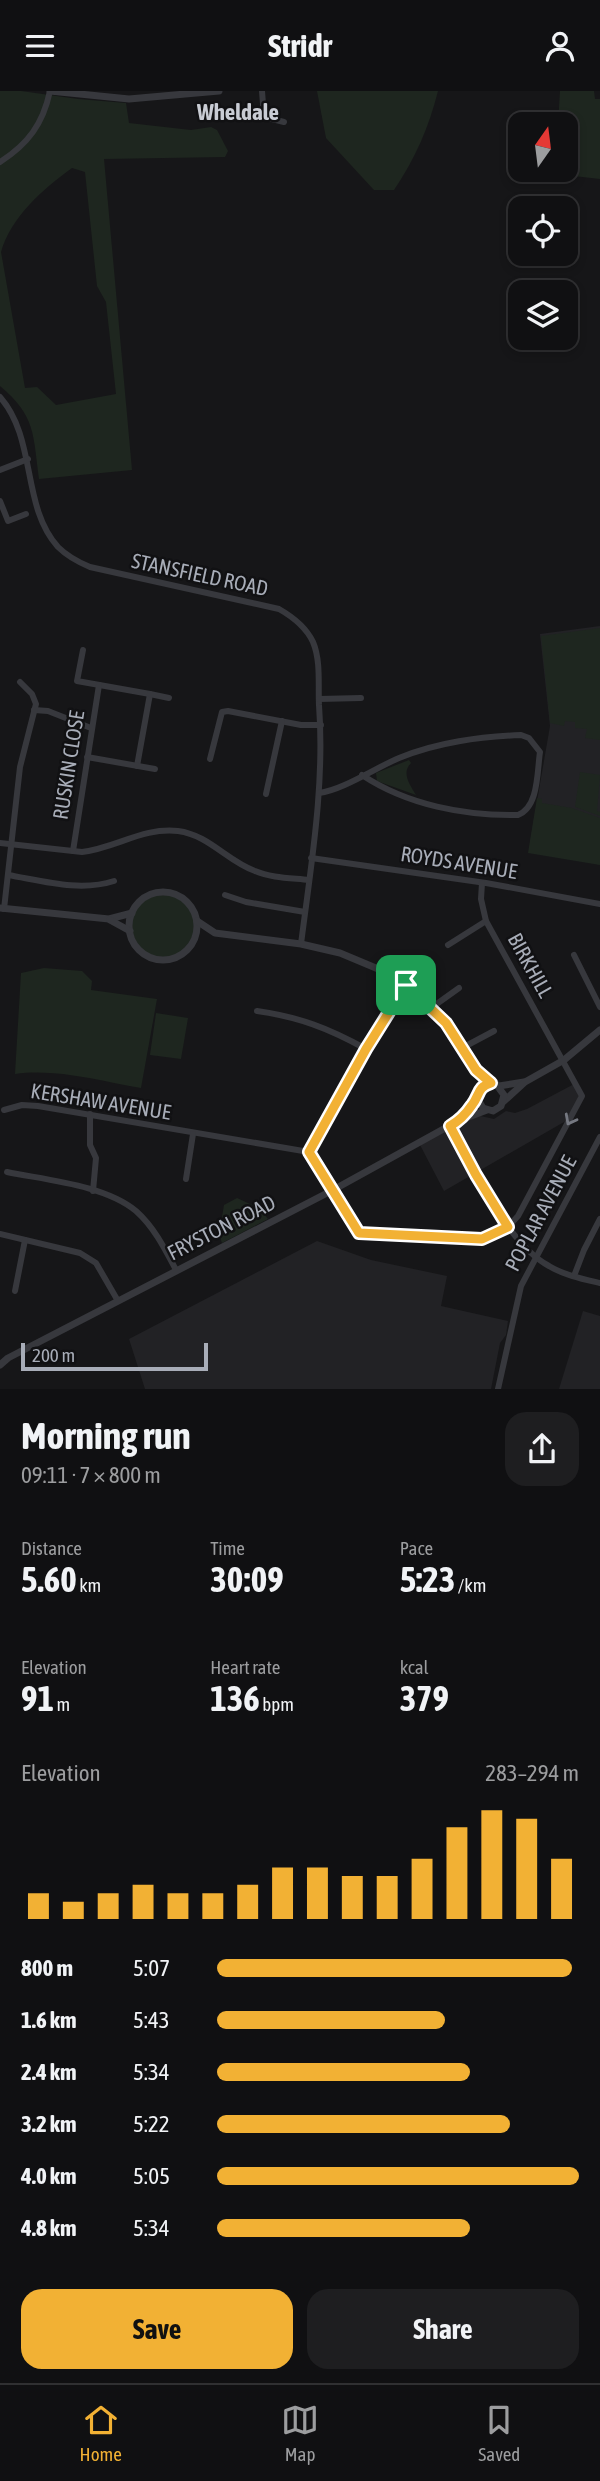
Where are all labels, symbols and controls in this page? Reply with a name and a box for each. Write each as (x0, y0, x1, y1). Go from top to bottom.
icon: menu (21, 27, 59, 65)
text: Stridr (268, 27, 332, 64)
icon: person (541, 27, 579, 65)
district label: Wheldale (196, 99, 279, 125)
north arrow (508, 112, 578, 182)
map controls (508, 112, 578, 350)
button: locate (508, 196, 578, 266)
button: layers (508, 280, 578, 350)
street label: STANSFIELD ROAD (130, 548, 270, 600)
street label: RUSKIN CLOSE (48, 709, 88, 821)
street label: ROYDS AVENUE (399, 841, 519, 883)
street label: BIRKHILL (504, 929, 558, 1001)
pin (376, 955, 436, 1015)
icon: arrive (387, 966, 425, 1004)
street label: KERSHAW AVENUE (29, 1078, 173, 1124)
one-way arrow (564, 1113, 578, 1126)
street label: POPLAR AVENUE (499, 1151, 581, 1275)
street label: FRYSTON ROAD (163, 1190, 279, 1264)
scale bar (21, 1340, 208, 1372)
text: 200 m (32, 1344, 75, 1366)
button: share (505, 1412, 579, 1486)
text: Morning run (21, 1414, 191, 1457)
text: 09:11 · 7 × 800 m (21, 1462, 161, 1488)
text: Distance (21, 1537, 82, 1559)
text: Time (210, 1537, 245, 1559)
text: Pace (400, 1537, 433, 1559)
text: 5.60 (21, 1559, 77, 1599)
text: 30:09 (210, 1559, 284, 1599)
text: 5:23 (400, 1559, 455, 1599)
text: km (77, 1574, 101, 1596)
text: /km (455, 1574, 486, 1596)
text: Elevation (21, 1656, 87, 1678)
text: Heart rate (210, 1656, 280, 1678)
text: kcal (400, 1656, 429, 1678)
text: 91 (21, 1678, 54, 1718)
text: 136 (210, 1678, 260, 1718)
text: 379 (400, 1678, 449, 1718)
text: m (54, 1693, 70, 1715)
text: bpm (260, 1693, 294, 1715)
text: Elevation (21, 1760, 101, 1786)
text: 283–294 m (485, 1760, 579, 1786)
text: 800 m (21, 1955, 73, 1981)
text: 5:07 (133, 1955, 170, 1981)
text: 1.6 km (21, 2007, 77, 2033)
text: 5:43 (133, 2007, 170, 2033)
text: 2.4 km (21, 2059, 77, 2085)
text: 5:34 (133, 2059, 170, 2085)
text: 3.2 km (21, 2111, 77, 2137)
text: 5:22 (133, 2111, 170, 2137)
text: 4.0 km (21, 2163, 77, 2189)
text: 5:05 (133, 2163, 170, 2189)
text: 4.8 km (21, 2215, 77, 2241)
text: 5:34 (133, 2215, 170, 2241)
button: Save (21, 2289, 293, 2369)
button: Share (307, 2289, 579, 2369)
tab: Home (80, 2401, 122, 2465)
tab: Map (281, 2401, 319, 2465)
tab: Saved (478, 2401, 520, 2465)

